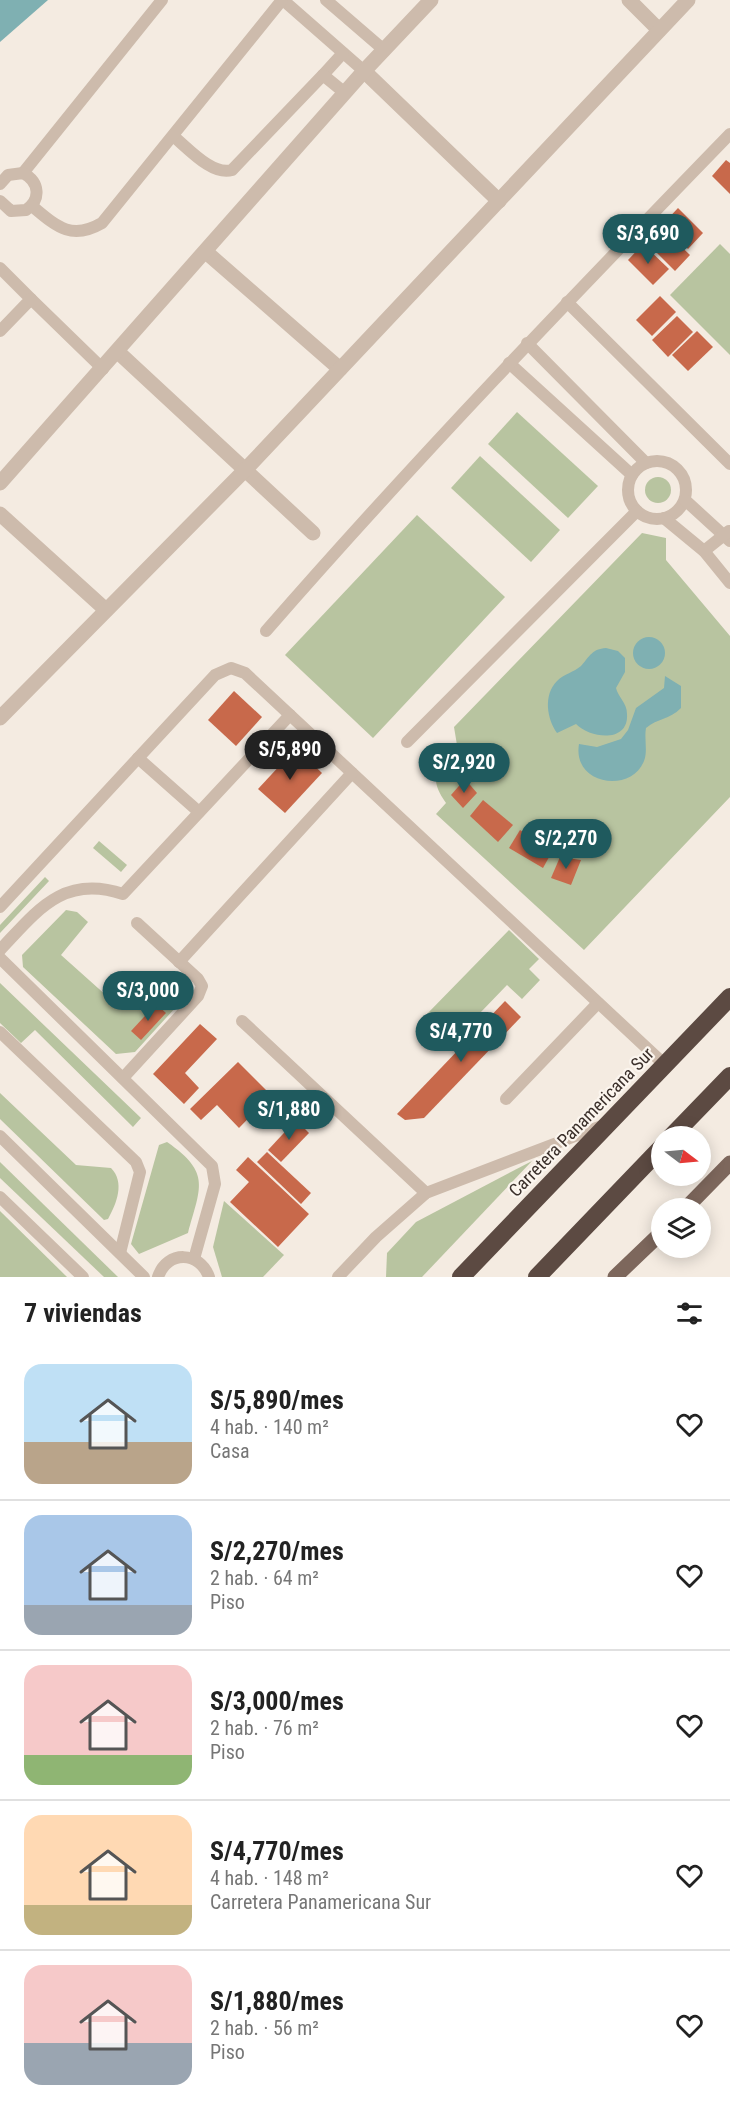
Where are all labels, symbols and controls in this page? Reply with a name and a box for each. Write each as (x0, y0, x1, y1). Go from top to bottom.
pin: S/3,690 (593, 214, 703, 265)
text: S/3,690 (617, 221, 679, 245)
pin: S/5,890 (235, 730, 345, 781)
text: S/5,890 (259, 737, 321, 761)
pin: S/2,920 (409, 743, 519, 794)
text: S/2,920 (433, 750, 495, 774)
pin: S/2,270 (511, 819, 621, 870)
text: S/2,270 (535, 826, 597, 850)
pin: S/3,000 (93, 971, 203, 1022)
text: S/3,000 (117, 978, 179, 1002)
pin: S/4,770 (406, 1012, 516, 1063)
text: S/4,770 (430, 1019, 492, 1043)
street label: Carretera Panamericana Sur (504, 1043, 658, 1201)
pin: S/1,880 (234, 1090, 344, 1141)
text: S/1,880 (258, 1097, 320, 1121)
north arrow (651, 1126, 711, 1186)
map controls (651, 1126, 711, 1258)
button: layers (651, 1198, 711, 1258)
icon: filters (673, 1297, 706, 1330)
text: 7 viviendas (24, 1298, 142, 1328)
text: S/5,890/mes (210, 1385, 344, 1415)
icon: home (72, 1388, 144, 1460)
icon: heart (673, 1408, 706, 1441)
text: 4 hab. · 140 m² (210, 1415, 329, 1439)
text: Casa (210, 1439, 250, 1463)
text: S/2,270/mes (210, 1536, 344, 1566)
icon: home (72, 1539, 144, 1611)
icon: heart (673, 1559, 706, 1592)
text: 2 hab. · 64 m² (210, 1566, 319, 1590)
text: Piso (210, 1590, 245, 1614)
text: S/3,000/mes (210, 1686, 344, 1716)
icon: home (72, 1689, 144, 1761)
icon: heart (673, 1709, 706, 1742)
text: 2 hab. · 76 m² (210, 1716, 319, 1740)
text: Piso (210, 1740, 245, 1764)
text: S/4,770/mes (210, 1836, 344, 1866)
icon: home (72, 1839, 144, 1911)
icon: heart (673, 1859, 706, 1892)
text: 4 hab. · 148 m² (210, 1866, 329, 1890)
text: Carretera Panamericana Sur (210, 1890, 431, 1914)
text: S/1,880/mes (210, 1986, 344, 2016)
icon: home (72, 1989, 144, 2061)
icon: heart (673, 2009, 706, 2042)
text: 2 hab. · 56 m² (210, 2016, 319, 2040)
text: Piso (210, 2040, 245, 2064)

